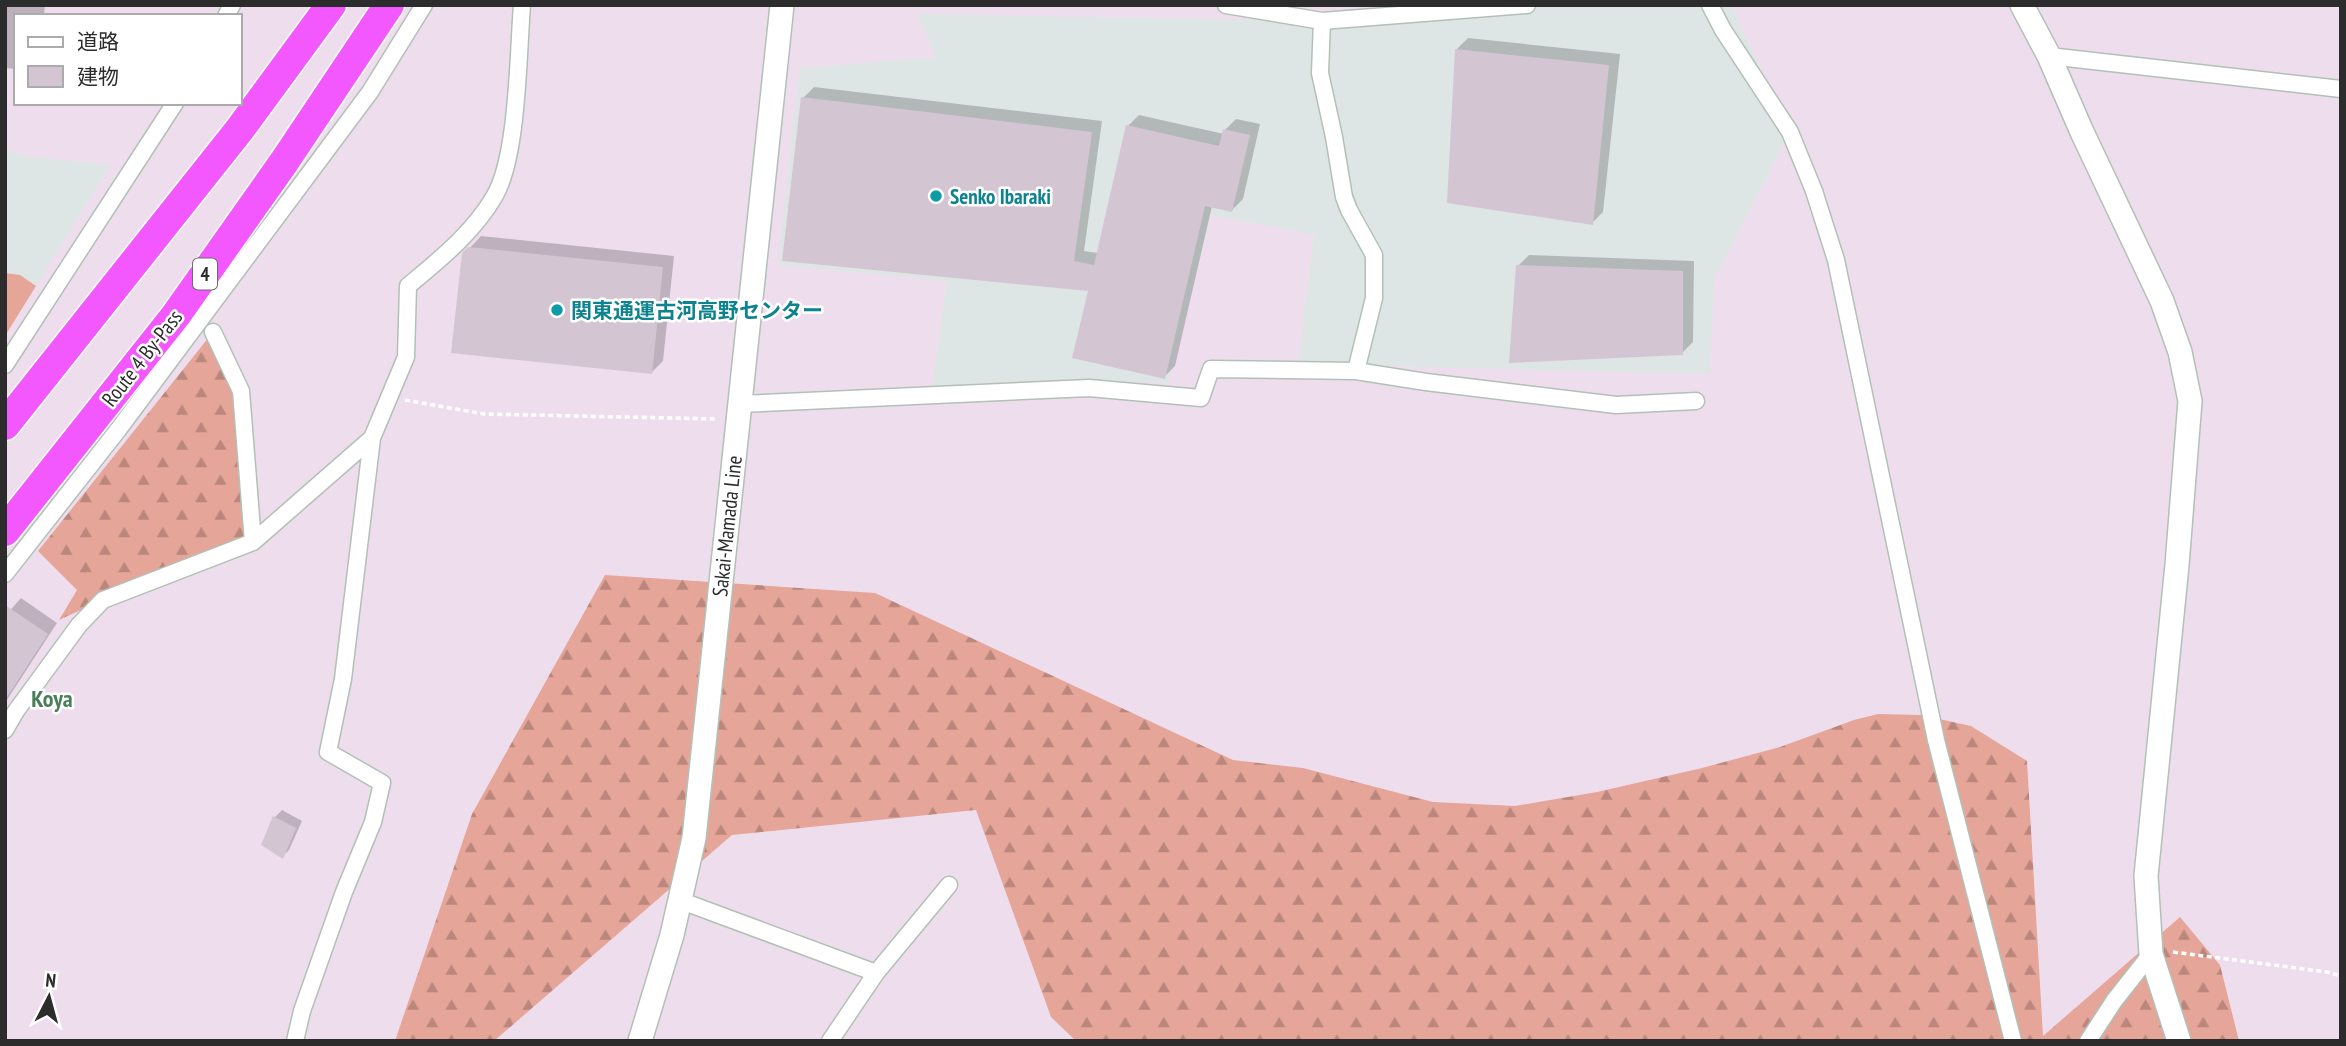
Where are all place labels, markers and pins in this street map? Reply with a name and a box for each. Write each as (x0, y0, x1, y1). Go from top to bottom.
place label: Senko Ibaraki (950, 183, 1051, 210)
marker: Senko Ibaraki (928, 188, 944, 204)
place label: 関東通運古河高野センター (571, 297, 823, 324)
marker: 関東通運古河高野センター (549, 302, 565, 318)

